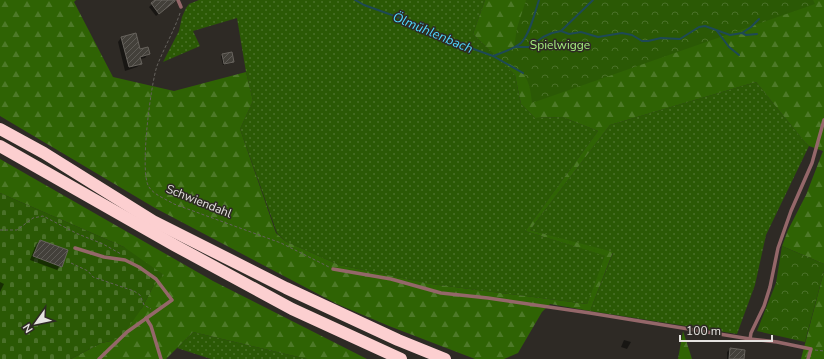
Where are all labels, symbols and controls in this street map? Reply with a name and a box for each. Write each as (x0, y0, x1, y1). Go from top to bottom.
water label: Ölmühlenbach (390, 7, 476, 58)
park label: Spielwigge (530, 37, 590, 53)
street label: Schwiendahl (164, 181, 235, 222)
north arrow (16, 303, 56, 343)
scale bar (680, 317, 772, 343)
text: N (20, 321, 37, 336)
text: 100 m (686, 323, 721, 339)

